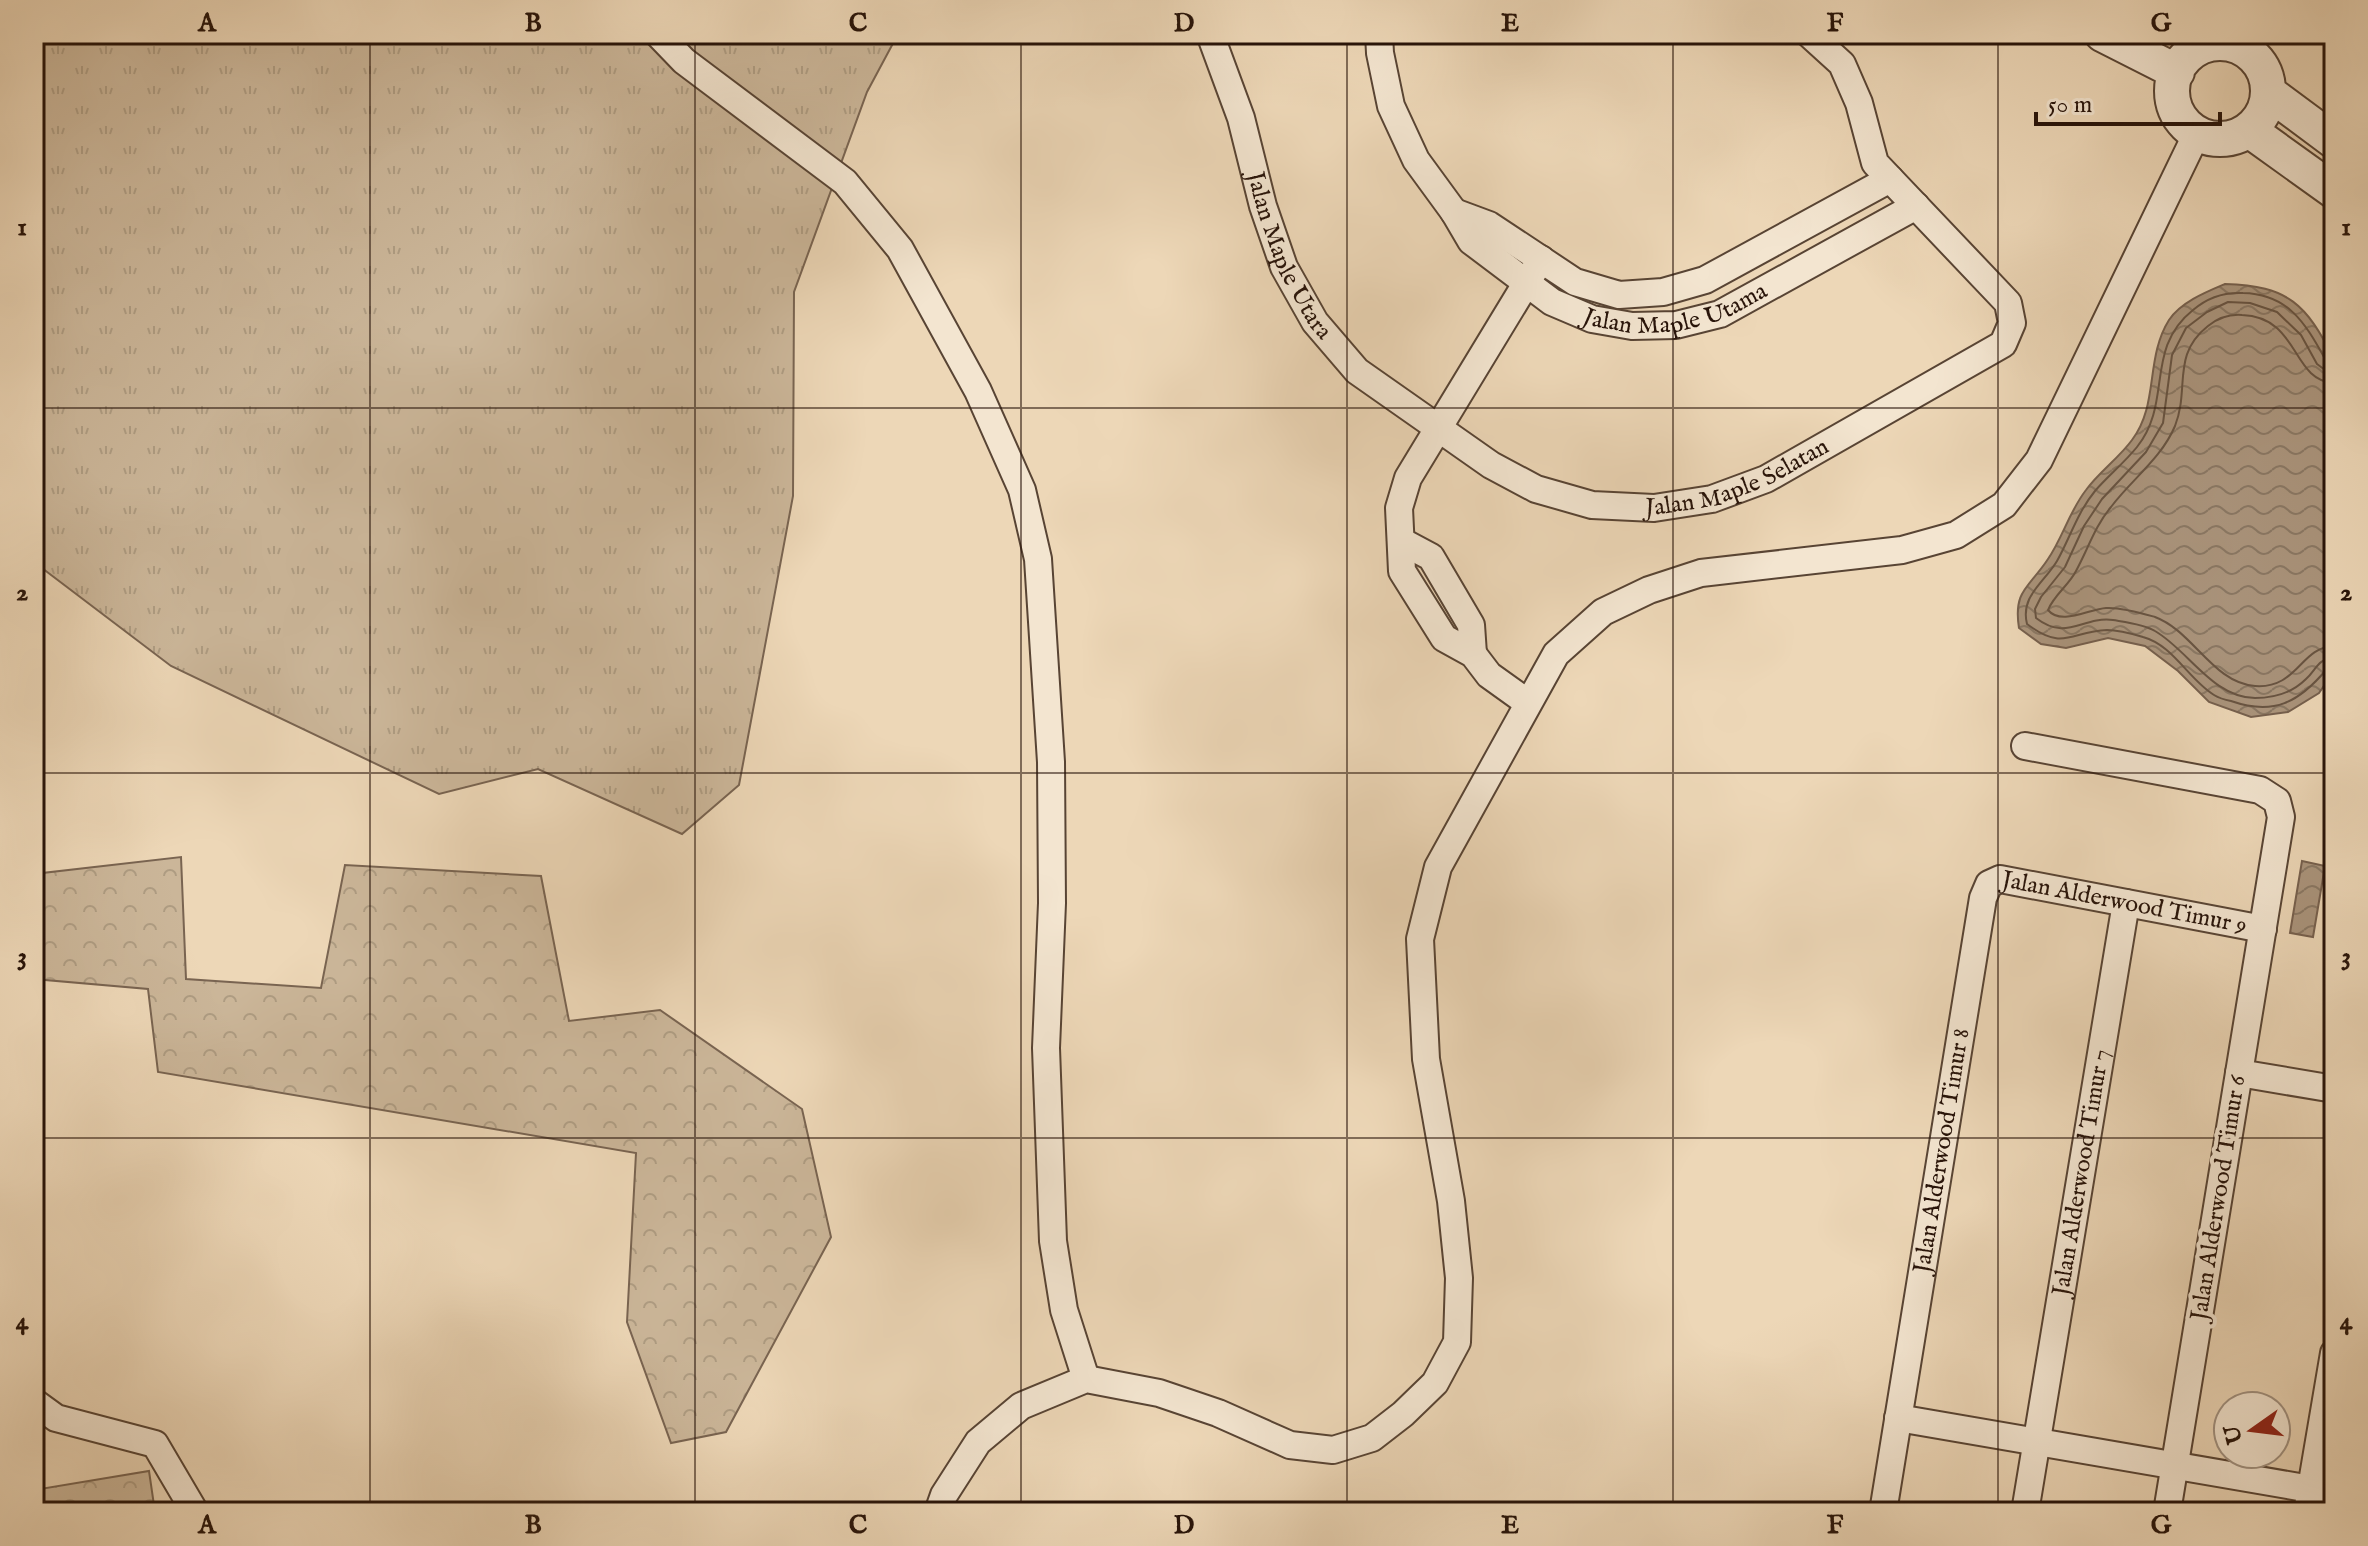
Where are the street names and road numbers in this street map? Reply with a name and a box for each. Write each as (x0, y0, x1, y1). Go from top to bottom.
street label: Jalan Maple Utara (1239, 166, 1339, 347)
street label: Jalan Maple Utama (1575, 275, 1773, 341)
street label: Jalan Maple Selatan (1641, 431, 1834, 524)
street label: Jalan Alderwood Timur 9 (1996, 864, 2249, 941)
street label: Jalan Alderwood Timur 8 (1906, 1026, 1977, 1278)
street label: Jalan Alderwood Timur 7 (2045, 1047, 2117, 1301)
street label: Jalan Alderwood Timur 6 (2184, 1072, 2254, 1326)

